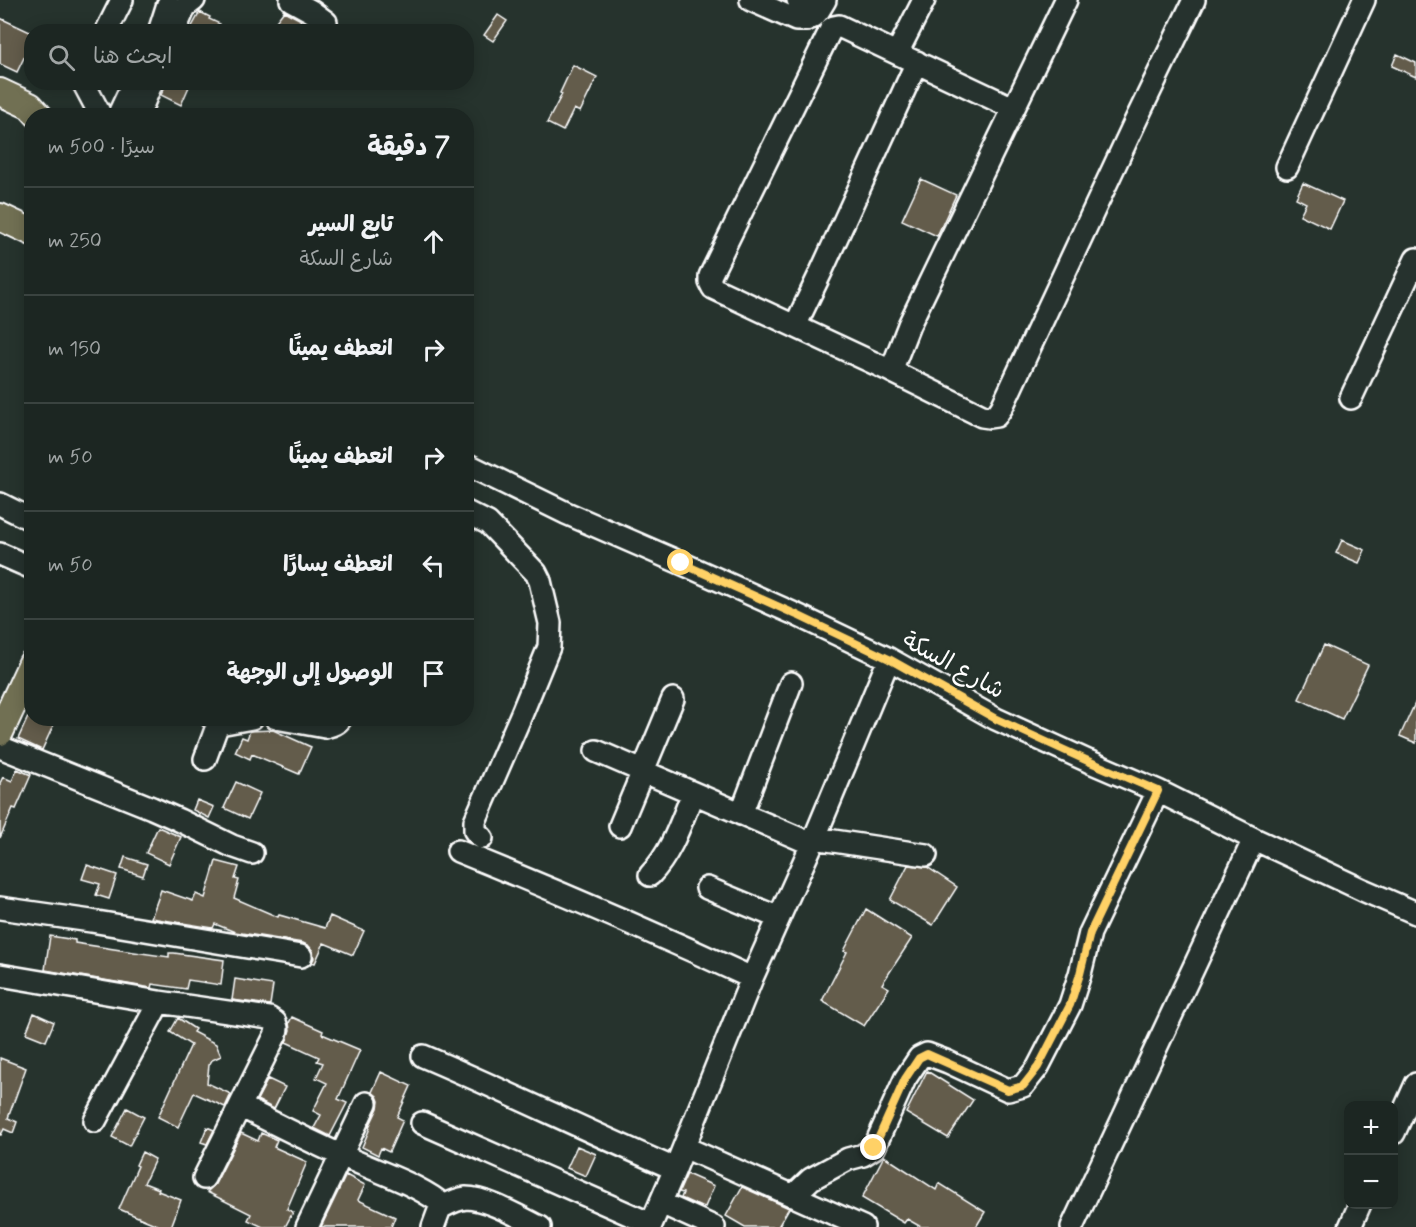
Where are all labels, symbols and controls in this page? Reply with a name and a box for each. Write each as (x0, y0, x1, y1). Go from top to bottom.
search box (24, 24, 474, 90)
icon: search (45, 41, 78, 74)
text: ابحث هنا (93, 43, 173, 71)
text: 7 دقيقة (367, 131, 450, 165)
text: سيرًا · 500 m (48, 134, 155, 161)
text: تابع السير (309, 211, 393, 239)
icon: ahead (417, 225, 450, 258)
text: 250 m (48, 228, 102, 255)
text: شارع السكة (300, 246, 393, 273)
icon: right (417, 333, 450, 366)
text: انعطف يمينًا (289, 335, 393, 363)
text: 150 m (48, 336, 101, 363)
icon: right (417, 441, 450, 474)
text: انعطف يمينًا (289, 443, 393, 471)
text: 50 m (48, 444, 93, 471)
icon: left (417, 549, 450, 582)
route start (667, 549, 693, 575)
text: انعطف يسارًا (283, 551, 393, 579)
text: 50 m (48, 552, 93, 579)
street label: شارع السكة (896, 625, 1010, 707)
icon: arrive (417, 657, 450, 690)
text: الوصول إلى الوجهة (226, 659, 393, 687)
map controls (1344, 1101, 1398, 1209)
button: + (1344, 1101, 1398, 1155)
route end (860, 1134, 886, 1160)
button: − (1344, 1155, 1398, 1209)

